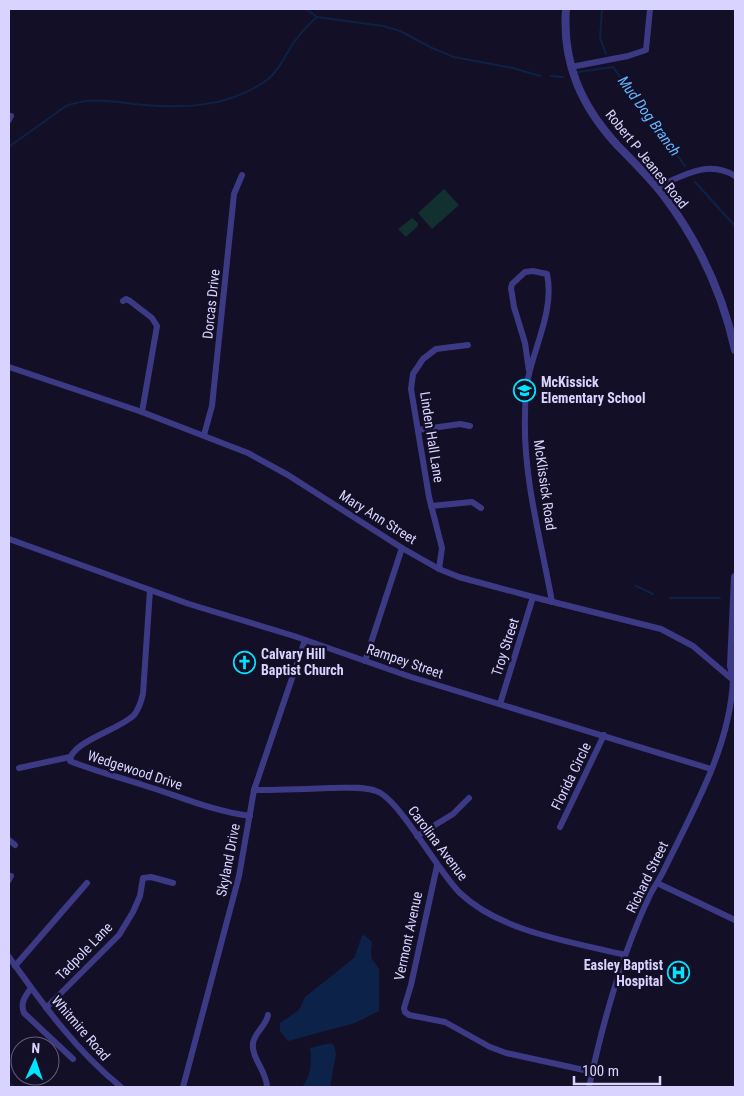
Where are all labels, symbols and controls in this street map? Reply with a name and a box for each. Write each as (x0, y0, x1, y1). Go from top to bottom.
water label: Mud Dog Branch (614, 72, 684, 160)
street label: Robert P Jeanes Road (602, 107, 692, 211)
street label: Dorcas Drive (199, 268, 223, 340)
place label: McKissick Elementary School (541, 374, 646, 406)
school or university icon: McKissick Elementary School (513, 378, 537, 402)
street label: Linden Hall Lane (417, 390, 447, 484)
street label: McKlissick Road (531, 439, 559, 531)
street label: Mary Ann Street (336, 487, 420, 547)
street label: Troy Street (488, 616, 522, 678)
street label: Rampey Street (365, 640, 445, 682)
place label: Calvary Hill Baptist Church (261, 646, 344, 678)
church icon: Calvary Hill Baptist Church (233, 650, 257, 674)
street label: Florida Circle (548, 739, 594, 812)
street label: Wedgewood Drive (86, 747, 185, 793)
street label: Carolina Avenue (405, 803, 472, 884)
street label: Skyland Drive (213, 822, 243, 898)
street label: Richard Street (623, 839, 671, 915)
street label: Vermont Avenue (391, 890, 425, 982)
street label: Tadpole Lane (53, 919, 116, 983)
place label: Easley Baptist Hospital (584, 957, 663, 989)
hospital icon: Easley Baptist Hospital (667, 961, 691, 985)
street label: Whitmire Road (49, 992, 113, 1064)
north arrow (10, 1036, 60, 1086)
text: N (31, 1040, 40, 1056)
scale bar (574, 1054, 660, 1086)
text: 100 m (582, 1062, 619, 1080)

